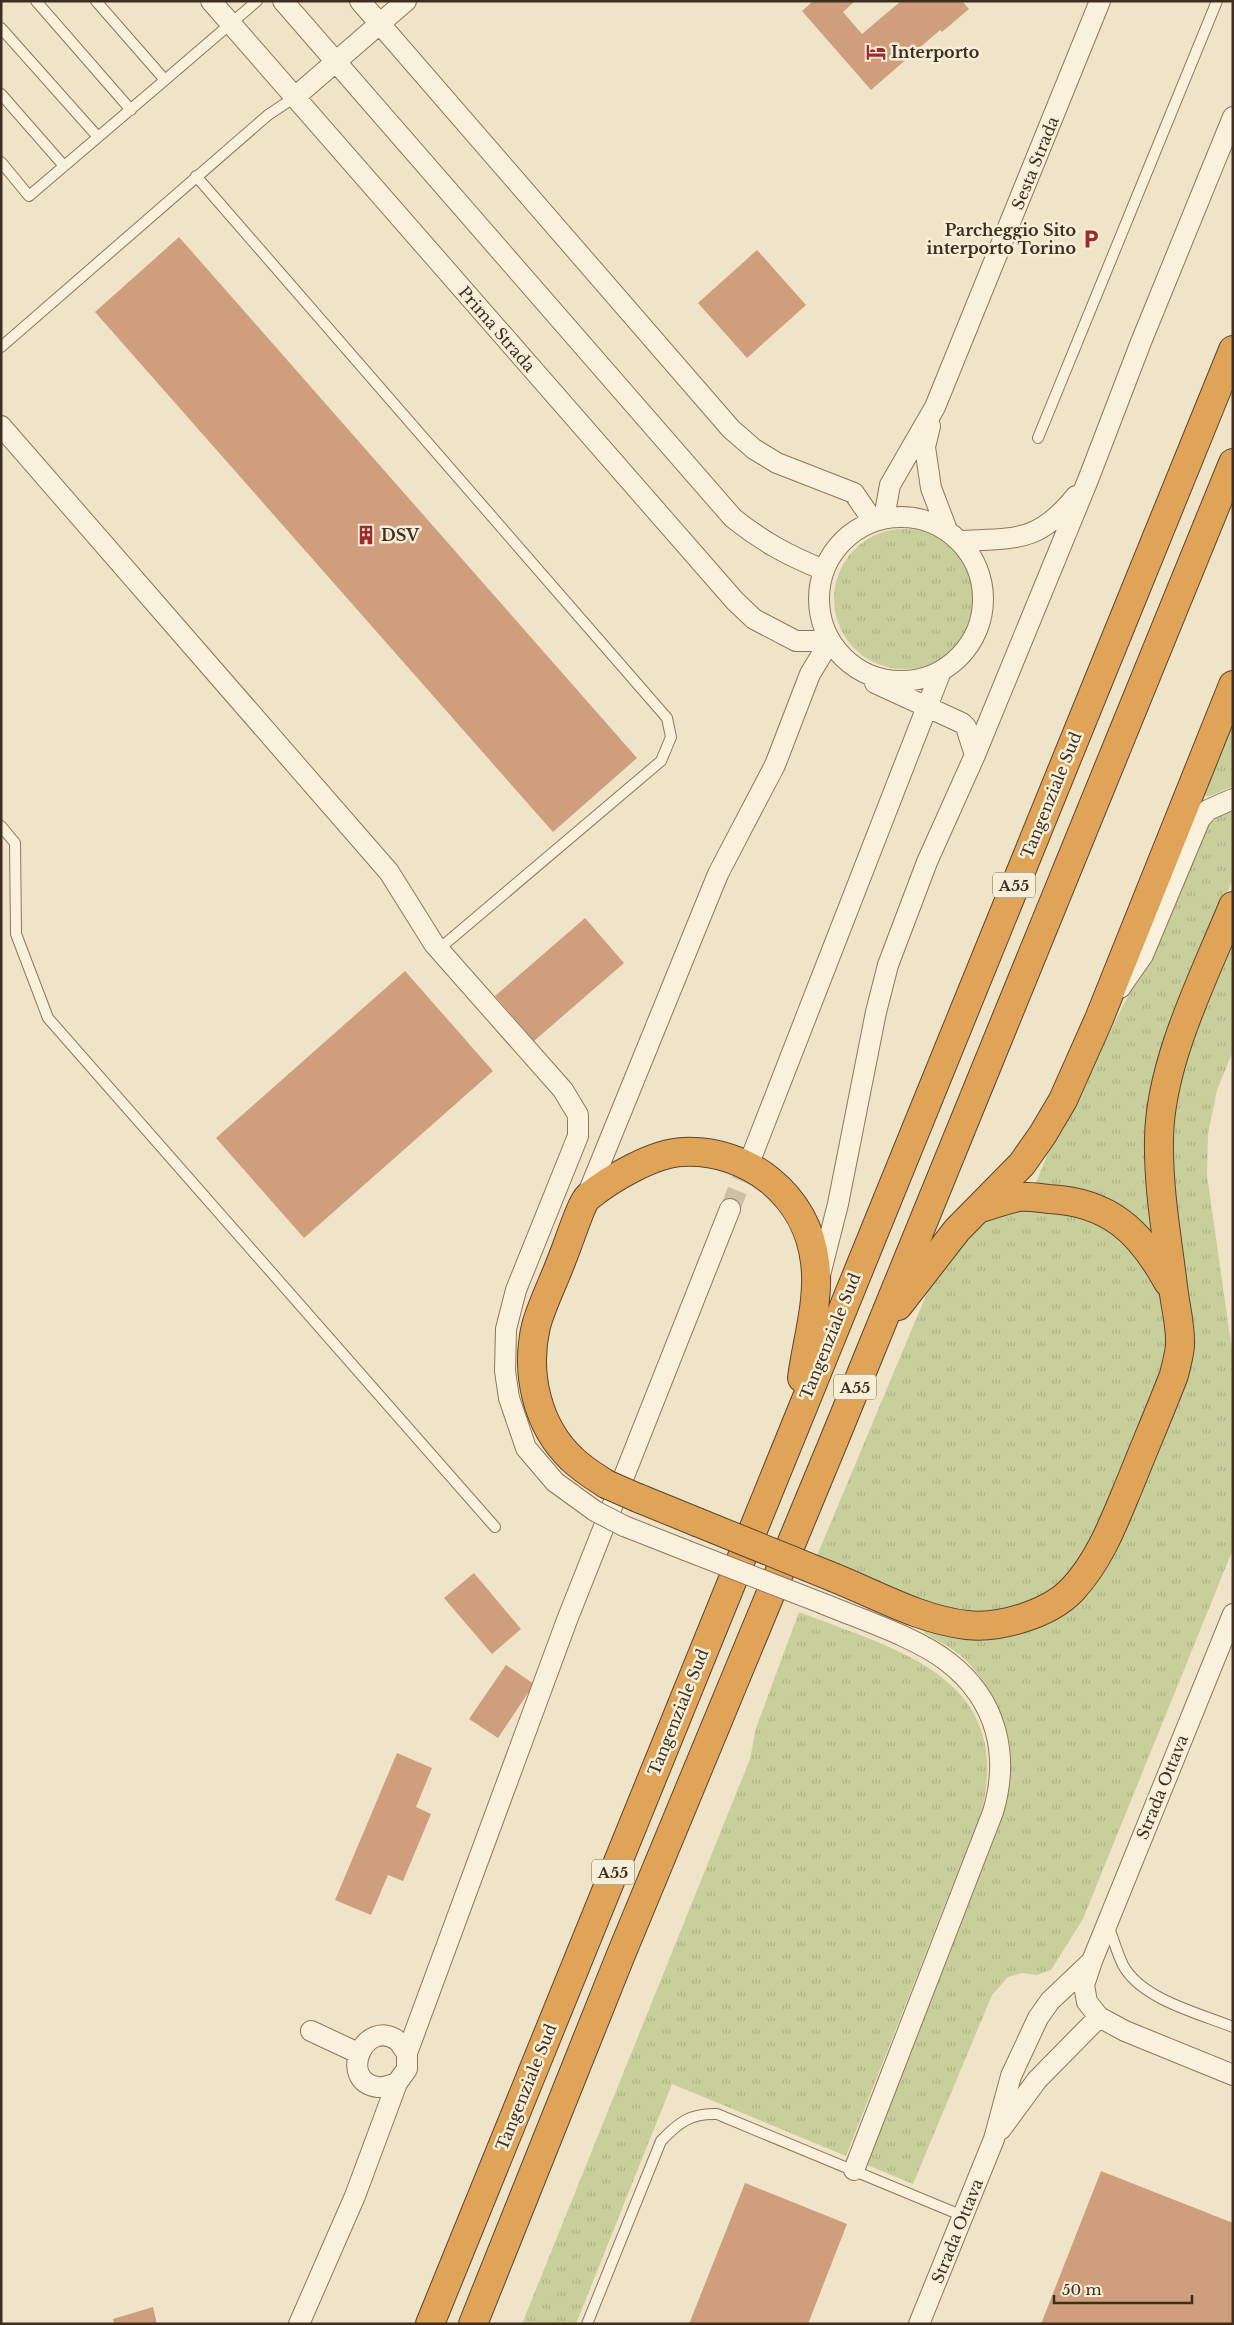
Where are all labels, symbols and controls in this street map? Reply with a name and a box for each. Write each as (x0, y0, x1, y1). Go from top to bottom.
hotel icon: Interporto (865, 41, 887, 63)
place label: Interporto (891, 42, 979, 62)
street label: Sesta Strada (1007, 113, 1063, 212)
place label: Parcheggio Sito interporto Torino (927, 220, 1076, 258)
parking icon: Parcheggio Sito interporto Torino (1080, 228, 1102, 250)
street label: Prima Strada (454, 282, 540, 376)
building icon: DSV (355, 524, 377, 546)
place label: DSV (381, 525, 420, 545)
street label: Tangenziale Sud (1016, 729, 1086, 861)
road number: A55 (993, 872, 1035, 898)
street label: Tangenziale Sud (795, 1270, 865, 1402)
road number: A55 (834, 1374, 876, 1400)
street label: Tangenziale Sud (643, 1646, 713, 1778)
street label: Strada Ottava (1132, 1732, 1192, 1842)
road number: A55 (592, 1860, 634, 1884)
street label: Tangenziale Sud (491, 2021, 561, 2153)
street label: Strada Ottava (927, 2176, 987, 2286)
scale bar (1054, 2272, 1192, 2304)
text: 50 m (1062, 2280, 1102, 2299)

